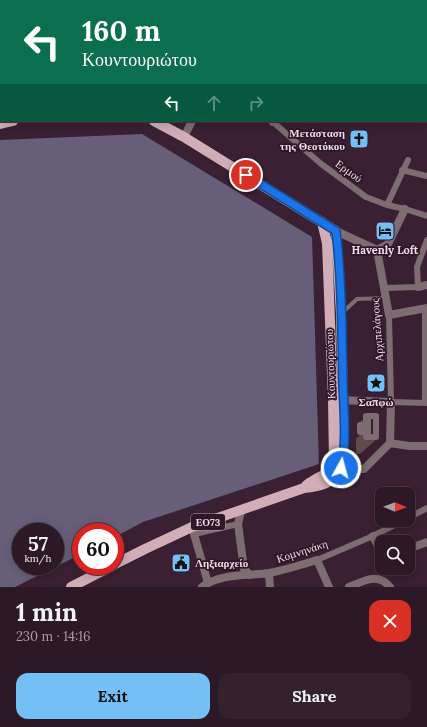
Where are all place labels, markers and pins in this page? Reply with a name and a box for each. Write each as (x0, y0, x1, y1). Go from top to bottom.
place label: Μετάσταση της Θεοτόκου (280, 126, 345, 153)
church icon: Μετάσταση της Θεοτόκου (348, 128, 370, 150)
pin (229, 158, 263, 192)
hotel icon: Havenly Loft (374, 220, 396, 242)
place label: Havenly Loft (352, 243, 419, 257)
place icon: Σαπφώ (365, 372, 387, 394)
place label: Σαπφώ (359, 395, 393, 409)
public building icon: Ληξιαρχείο (170, 552, 192, 574)
place label: Ληξιαρχείο (195, 556, 249, 570)

